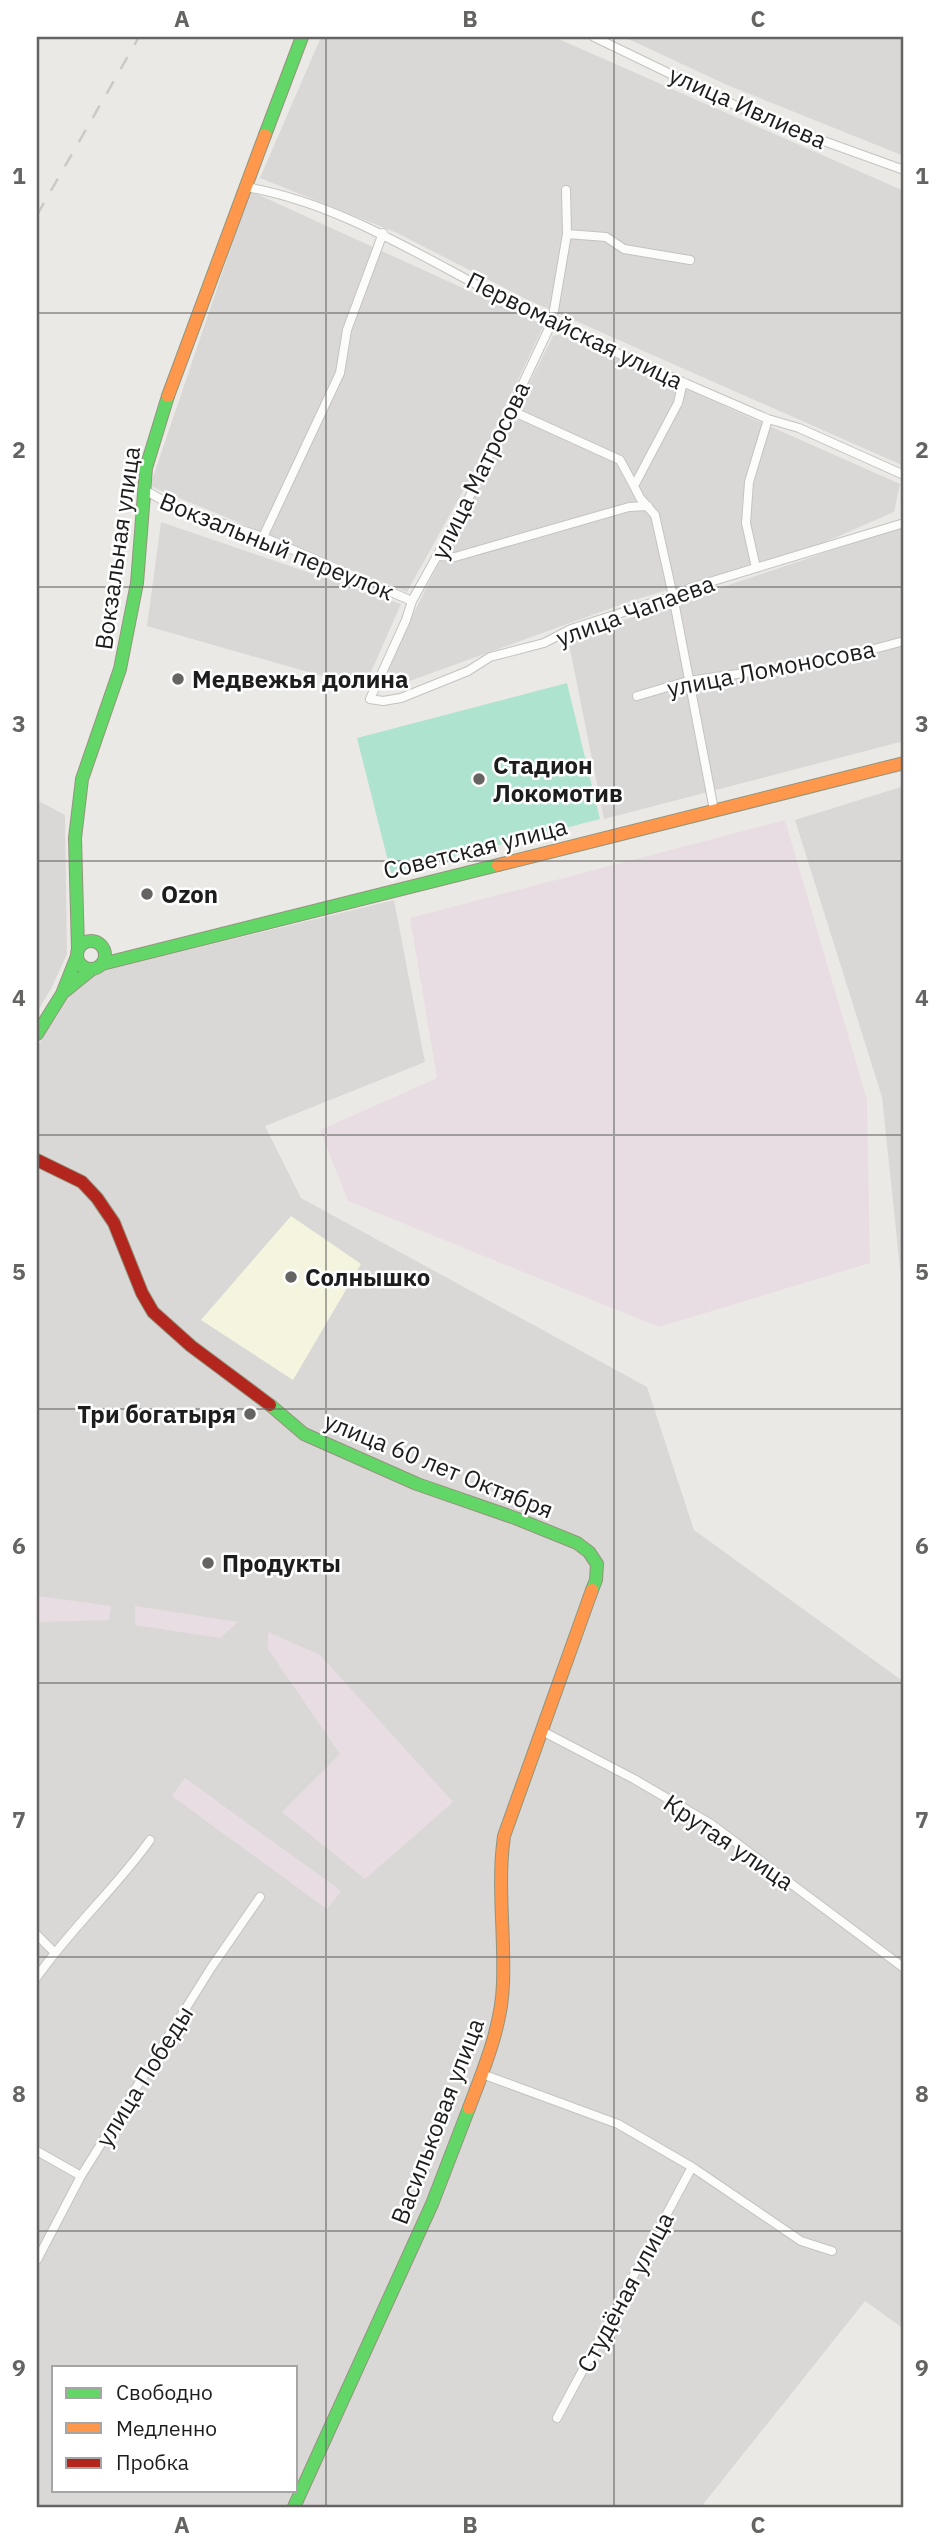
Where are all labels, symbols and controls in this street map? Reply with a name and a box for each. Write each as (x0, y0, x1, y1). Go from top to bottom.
text: A (174, 3, 190, 33)
text: B (462, 3, 478, 33)
text: C (751, 3, 766, 33)
street label: улица Ивлиева (664, 58, 832, 156)
text: 1 (12, 160, 26, 190)
text: 1 (915, 160, 929, 190)
street label: Первомайская улица (461, 264, 689, 396)
street label: улица Матросова (423, 376, 537, 564)
text: 2 (12, 434, 26, 464)
text: 2 (915, 434, 929, 464)
street label: Вокзальная улица (87, 444, 147, 652)
street label: Вокзальный переулок (155, 484, 399, 608)
street label: улица Чапаева (551, 566, 719, 653)
street label: улица Ломоносова (664, 632, 878, 704)
place label: Медвежья долина (192, 663, 409, 695)
marker: Медвежья долина (170, 671, 186, 687)
text: 3 (12, 708, 26, 738)
text: 3 (915, 708, 929, 738)
place label: Стадион Локомотив (493, 749, 623, 809)
marker: Стадион Локомотив (471, 771, 487, 787)
street label: Советская улица (380, 810, 570, 886)
place label: Ozon (161, 878, 218, 910)
marker: Ozon (139, 886, 155, 902)
text: 4 (12, 982, 26, 1012)
text: 4 (915, 982, 929, 1012)
text: 5 (12, 1256, 26, 1286)
text: 5 (915, 1256, 929, 1286)
place label: Солнышко (305, 1261, 430, 1293)
marker: Солнышко (283, 1269, 299, 1285)
place label: Три богатыря (77, 1398, 236, 1430)
street label: улица 60 лет Октября (320, 1404, 558, 1526)
marker: Три богатыря (242, 1406, 258, 1422)
text: 6 (12, 1530, 26, 1560)
text: 6 (915, 1530, 929, 1560)
place label: Продукты (222, 1547, 341, 1579)
marker: Продукты (200, 1555, 216, 1571)
street label: Крутая улица (658, 1787, 801, 1897)
text: 7 (12, 1804, 26, 1834)
text: 7 (915, 1804, 929, 1834)
street label: улица Победы (88, 1999, 200, 2153)
street label: Васильковая улица (383, 2013, 491, 2229)
text: 8 (12, 2078, 26, 2108)
text: 8 (915, 2078, 929, 2108)
street label: Студёная улица (569, 2206, 681, 2378)
text: 9 (12, 2352, 26, 2382)
text: 9 (915, 2352, 929, 2382)
legend (52, 2366, 298, 2492)
text: Свободно (116, 2378, 213, 2406)
text: Медленно (116, 2414, 217, 2442)
text: Пробка (116, 2448, 189, 2476)
text: A (174, 2509, 190, 2539)
text: B (462, 2509, 478, 2539)
text: C (751, 2509, 766, 2539)

